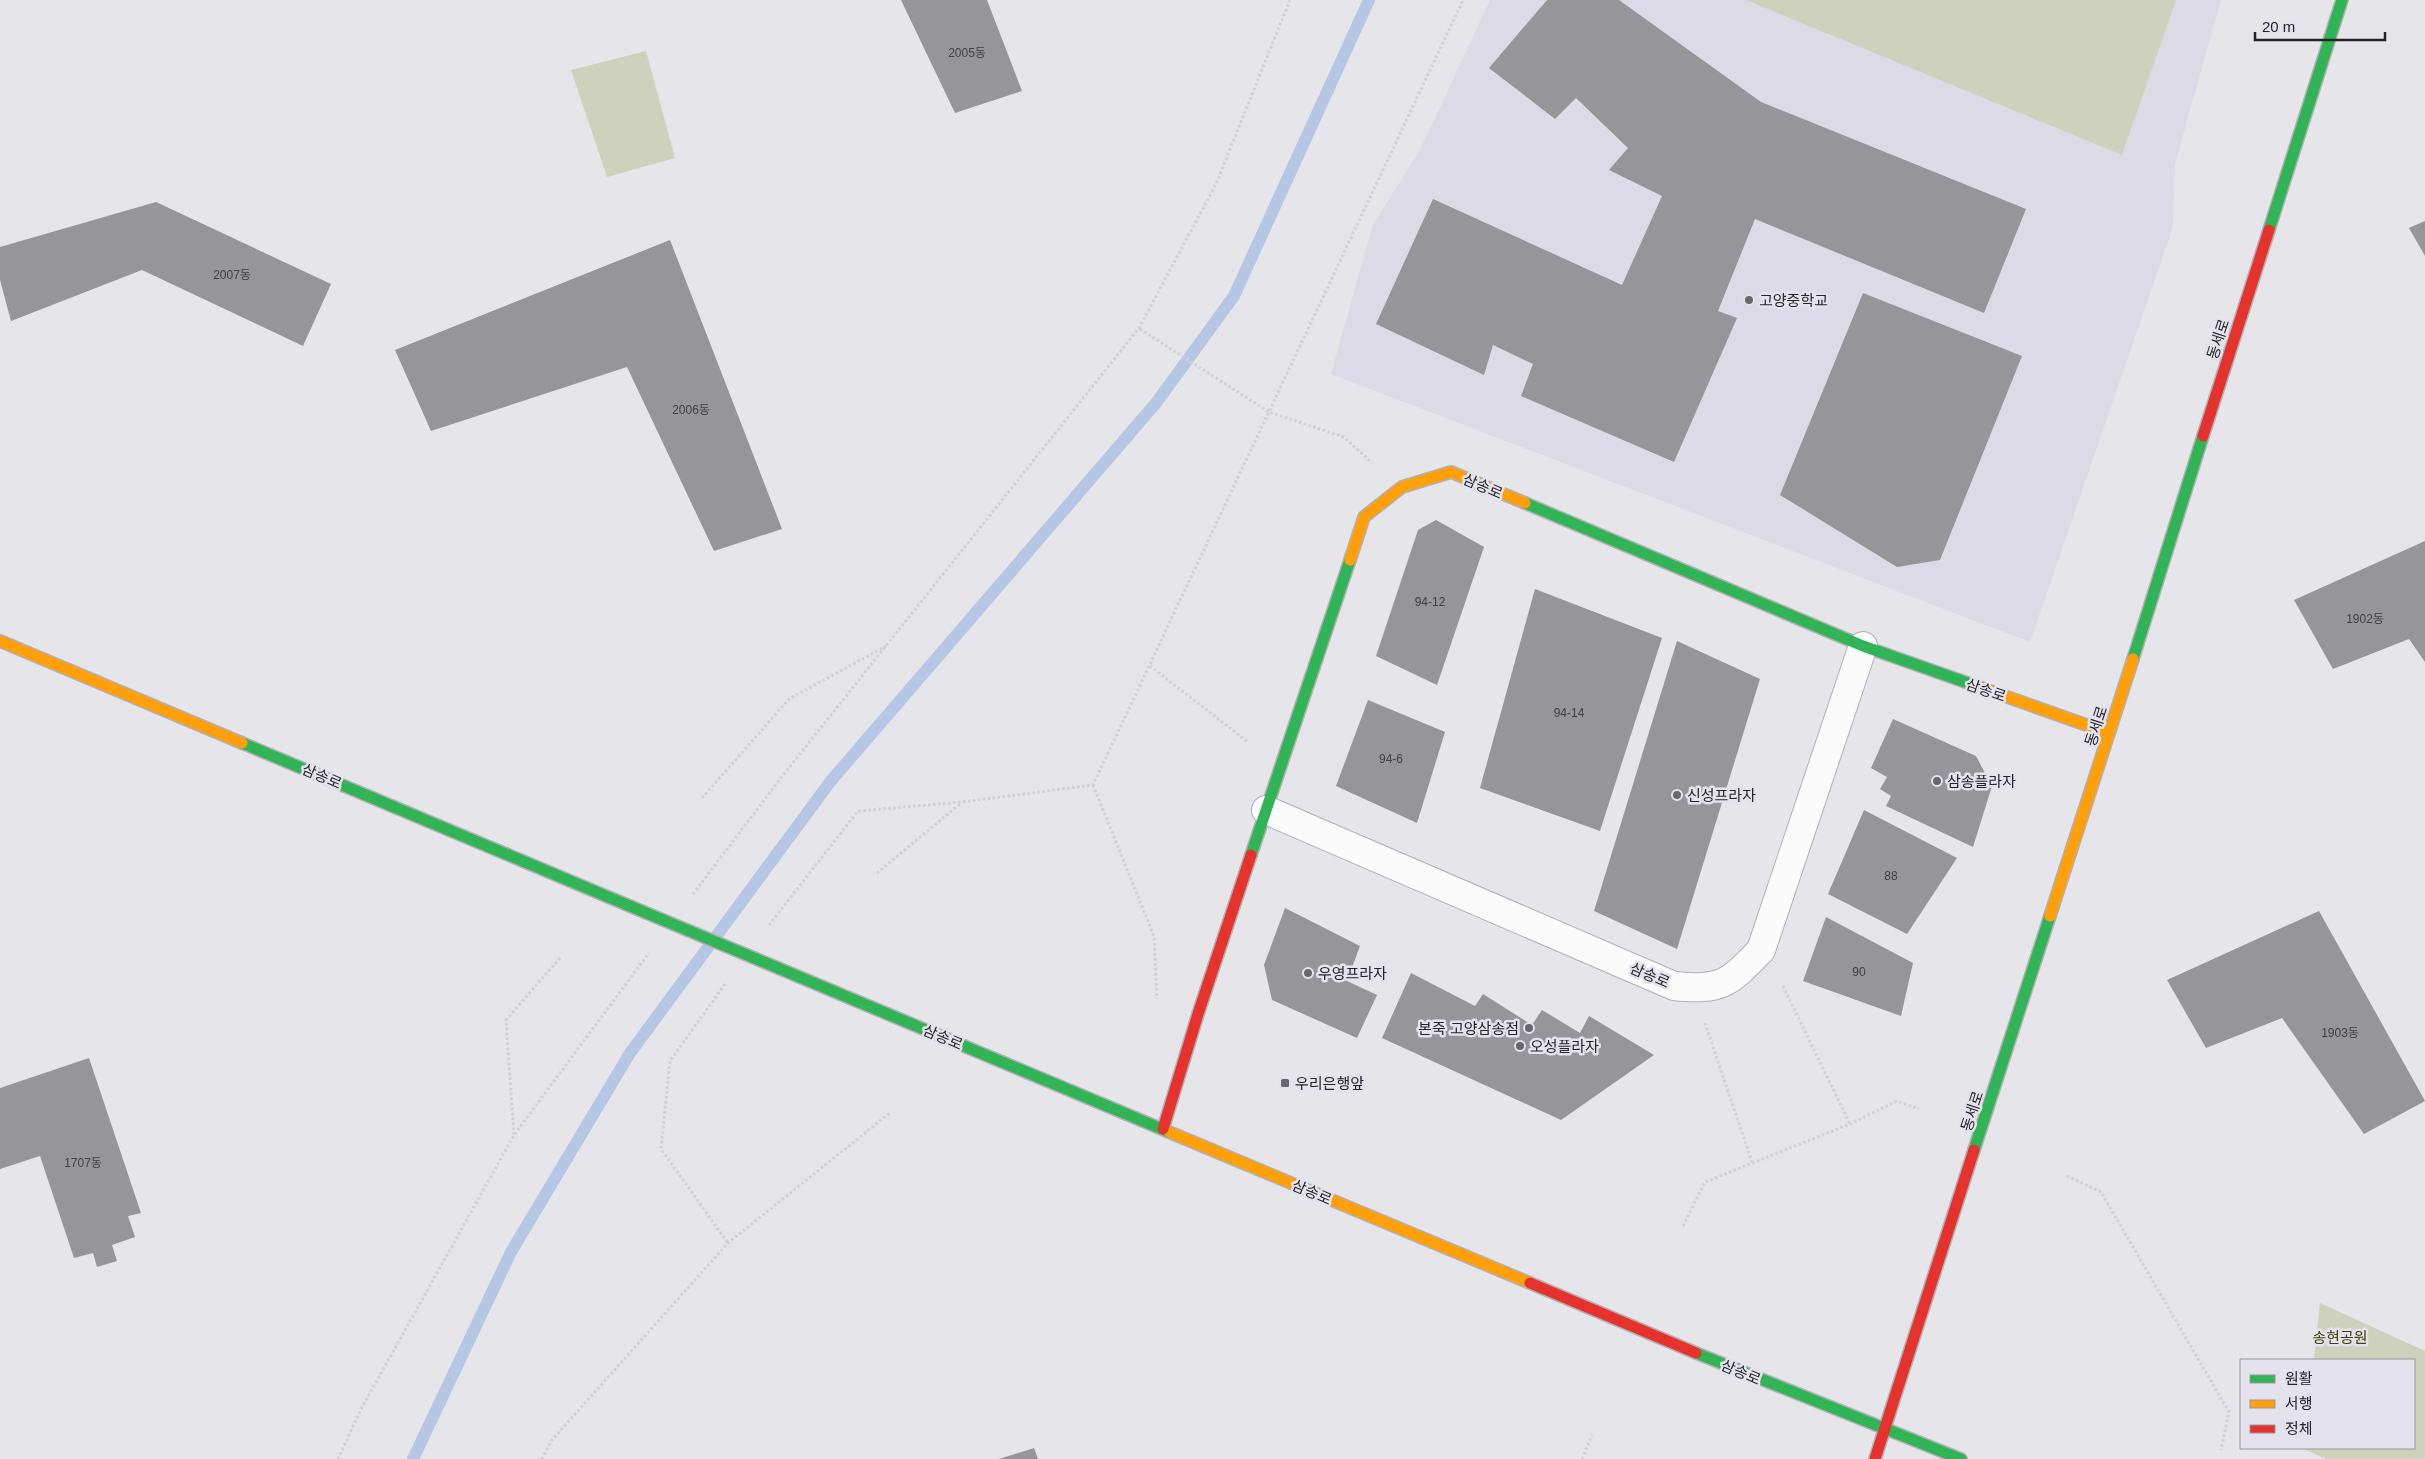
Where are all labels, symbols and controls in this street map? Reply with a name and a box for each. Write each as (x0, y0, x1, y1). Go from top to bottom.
scale bar (2255, 10, 2385, 42)
text: 20 m (2262, 18, 2295, 35)
house number: 2005동 (948, 46, 986, 60)
house number: 2007동 (213, 268, 251, 282)
place label: 고양중학교 (1759, 292, 1828, 309)
marker: 고양중학교 (1743, 294, 1755, 306)
street label: 동세로 (2204, 317, 2232, 361)
house number: 2006동 (672, 403, 710, 417)
street label: 삼송로 (1461, 470, 1505, 502)
house number: 94-12 (1415, 595, 1446, 609)
house number: 1902동 (2346, 612, 2384, 626)
street label: 삼송로 (1964, 675, 2008, 705)
street label: 동세로 (2082, 704, 2110, 748)
house number: 94-14 (1554, 706, 1585, 720)
house number: 94-6 (1379, 752, 1403, 766)
street label: 삼송로 (300, 760, 344, 792)
place label: 삼송플라자 (1947, 773, 2016, 790)
marker: 삼송플라자 (1931, 775, 1943, 787)
place label: 신성프라자 (1687, 787, 1756, 804)
marker: 신성프라자 (1671, 789, 1683, 801)
house number: 88 (1884, 869, 1898, 883)
street label: 삼송로 (1628, 959, 1672, 991)
place label: 우영프라자 (1318, 965, 1387, 982)
house number: 90 (1852, 965, 1866, 979)
marker: 우영프라자 (1302, 967, 1314, 979)
place label: 본죽 고양삼송점 (1418, 1020, 1519, 1037)
street label: 삼송로 (921, 1021, 965, 1053)
marker: 본죽 고양삼송점 (1523, 1022, 1535, 1034)
house number: 1903동 (2321, 1026, 2359, 1040)
place label: 오성플라자 (1530, 1038, 1599, 1055)
marker: 오성플라자 (1514, 1040, 1526, 1052)
place label: 우리은행앞 (1295, 1075, 1364, 1092)
marker: 우리은행앞 (1279, 1077, 1291, 1089)
street label: 동세로 (1958, 1089, 1986, 1133)
house number: 1707동 (64, 1156, 102, 1170)
street label: 삼송로 (1290, 1176, 1334, 1208)
park label: 송현공원 (2312, 1329, 2368, 1346)
street label: 삼송로 (1719, 1356, 1763, 1388)
legend (2240, 1359, 2415, 1449)
text: 원활 (2285, 1370, 2313, 1387)
text: 서행 (2285, 1395, 2313, 1412)
text: 정체 (2285, 1420, 2313, 1437)

